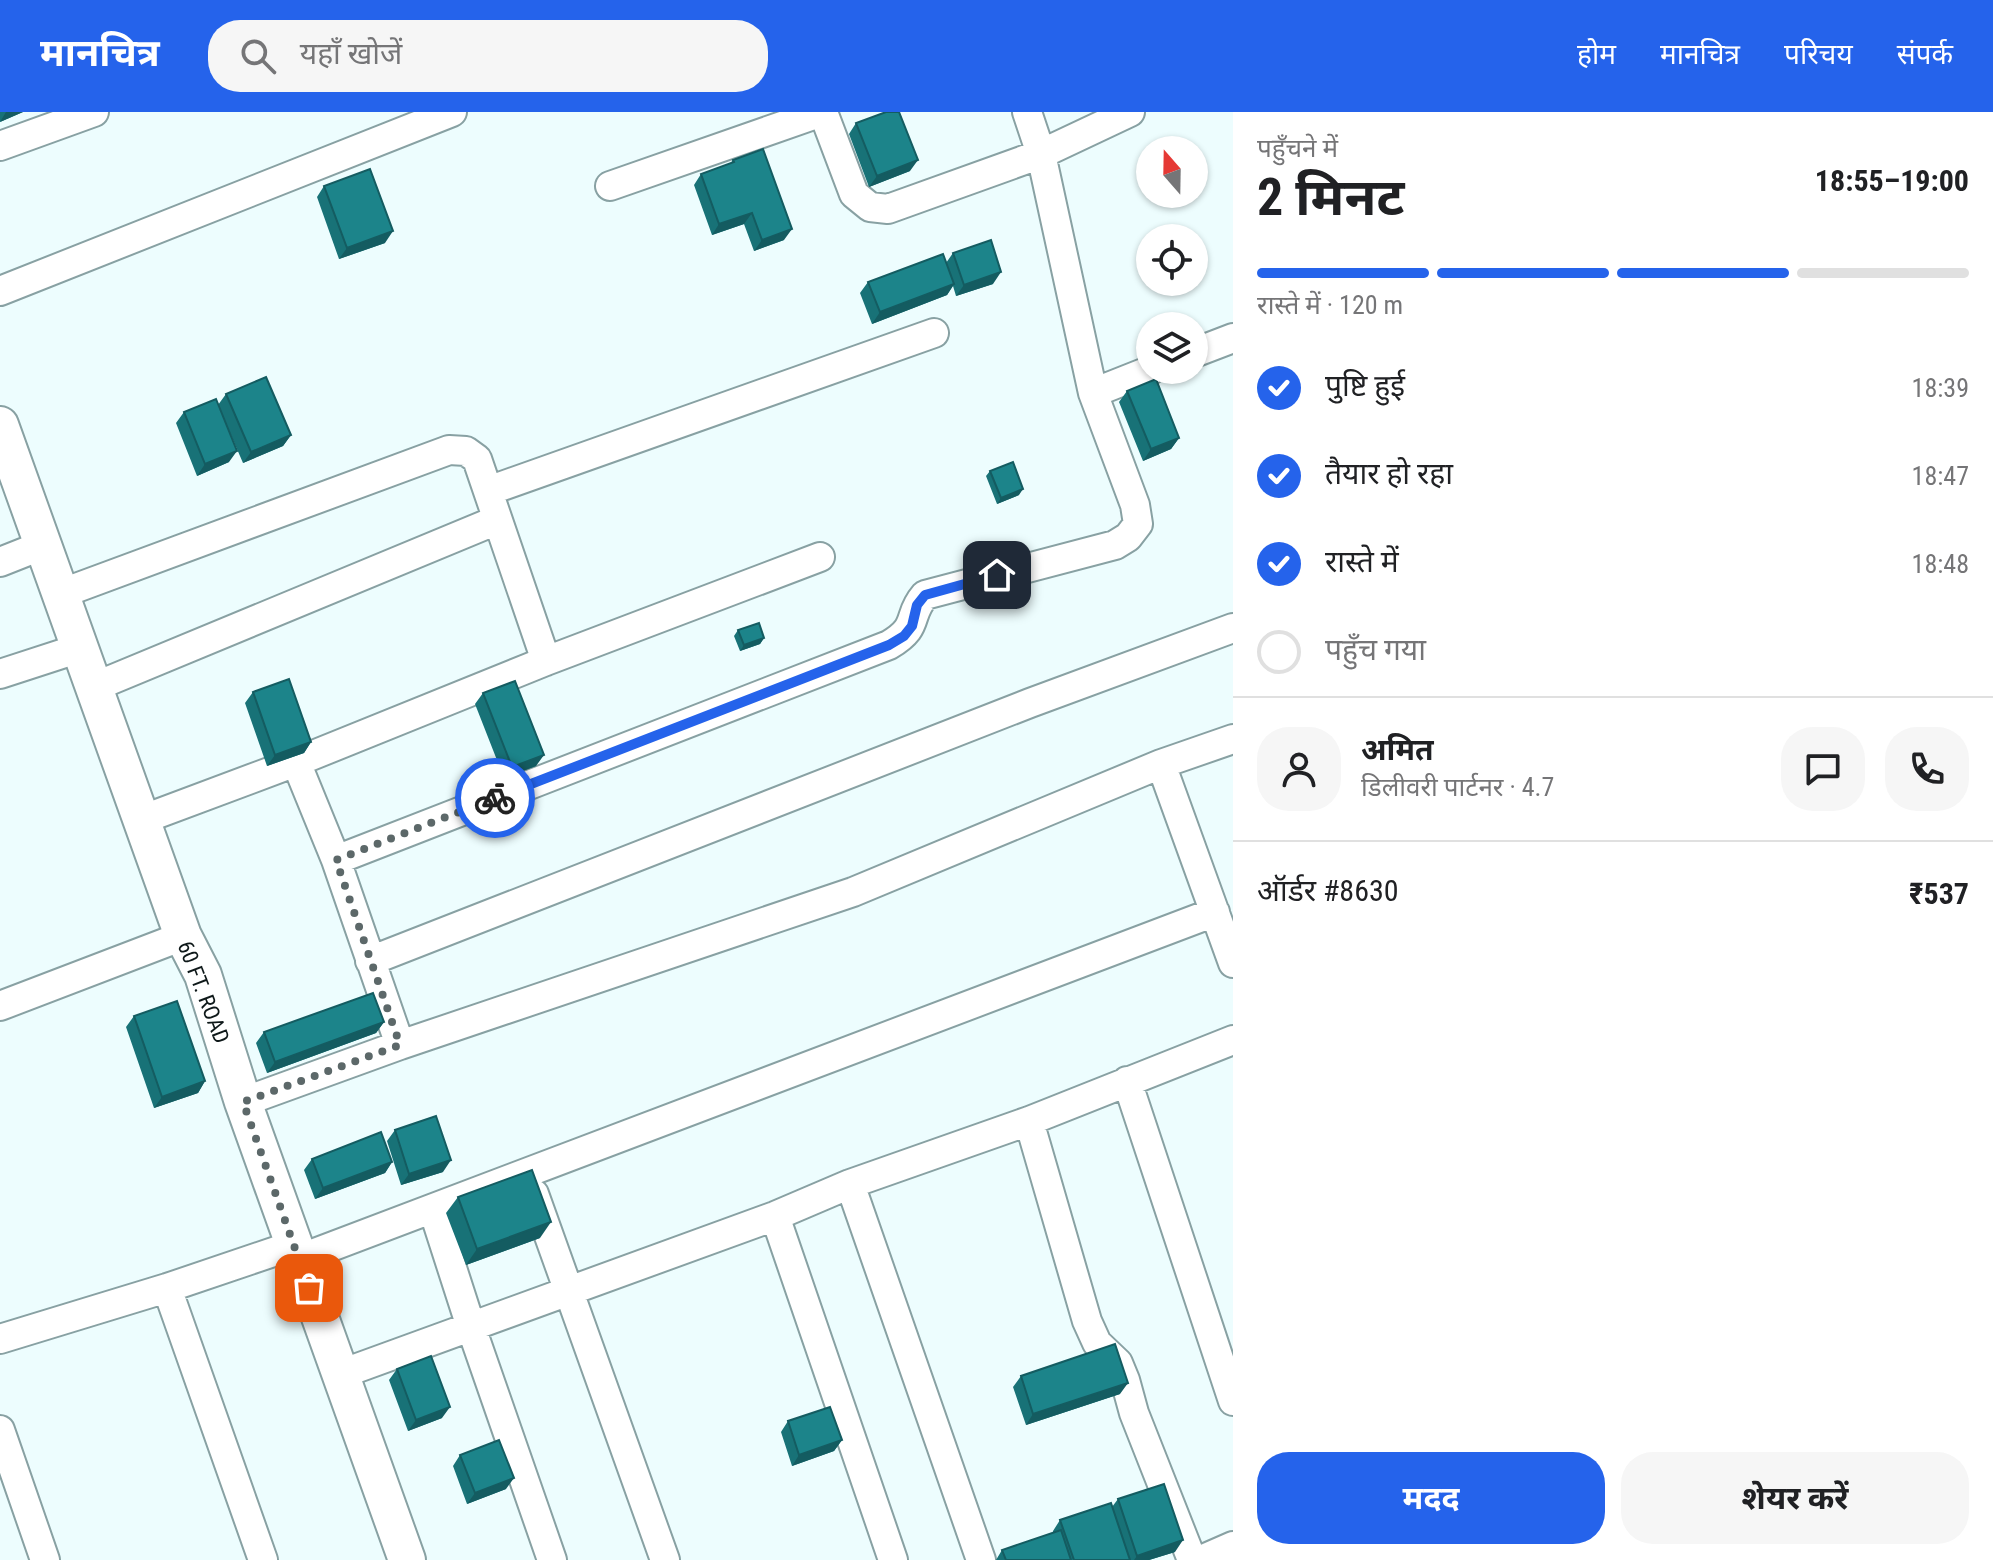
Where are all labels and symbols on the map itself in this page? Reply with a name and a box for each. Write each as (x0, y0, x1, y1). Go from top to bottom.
north arrow (1136, 136, 1208, 208)
pin (963, 541, 1031, 609)
courier (455, 758, 535, 838)
street label: 60 FT. ROAD (173, 938, 234, 1047)
pin (275, 1254, 343, 1322)

